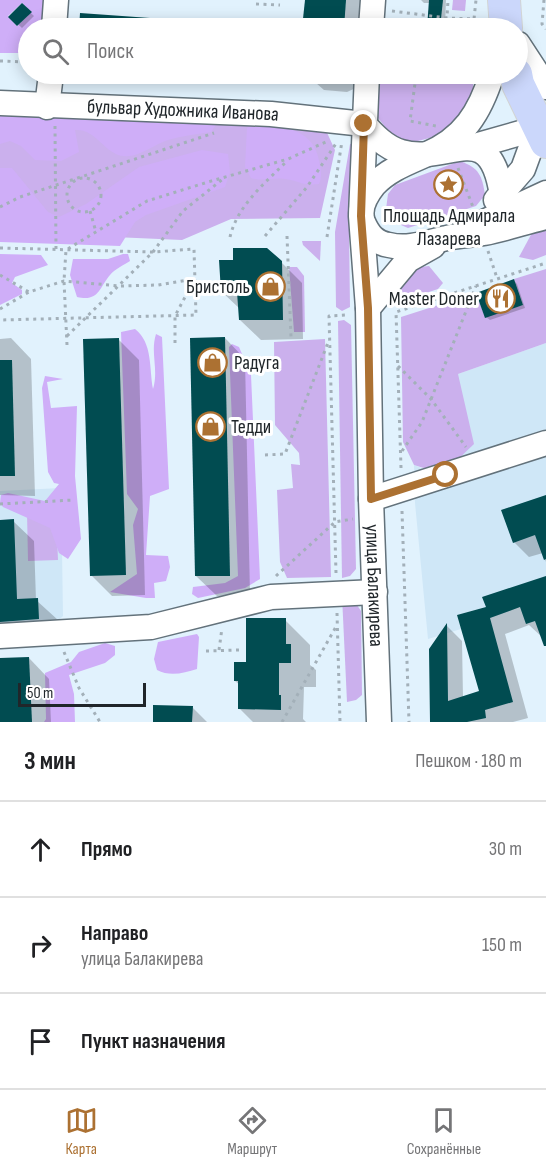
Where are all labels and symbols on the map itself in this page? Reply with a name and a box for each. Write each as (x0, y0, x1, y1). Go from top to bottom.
street label: бульвар Художника Иванова (86, 95, 280, 127)
route end (350, 110, 376, 136)
place icon: Площадь Адмирала Лазарева (433, 169, 465, 201)
place label: Площадь Адмирала Лазарева (383, 204, 515, 251)
shop icon: Бристоль (255, 271, 287, 303)
place label: Бристоль (186, 275, 250, 299)
restaurant icon: Master Doner (484, 283, 516, 315)
place label: Master Doner (389, 287, 479, 311)
shop icon: Радуга (197, 347, 229, 379)
place label: Радуга (234, 351, 279, 375)
shop icon: Тедди (194, 411, 226, 443)
place label: Тедди (231, 415, 271, 439)
route start (432, 461, 458, 487)
street label: улица Балакирева (360, 524, 388, 647)
scale bar (18, 680, 146, 708)

